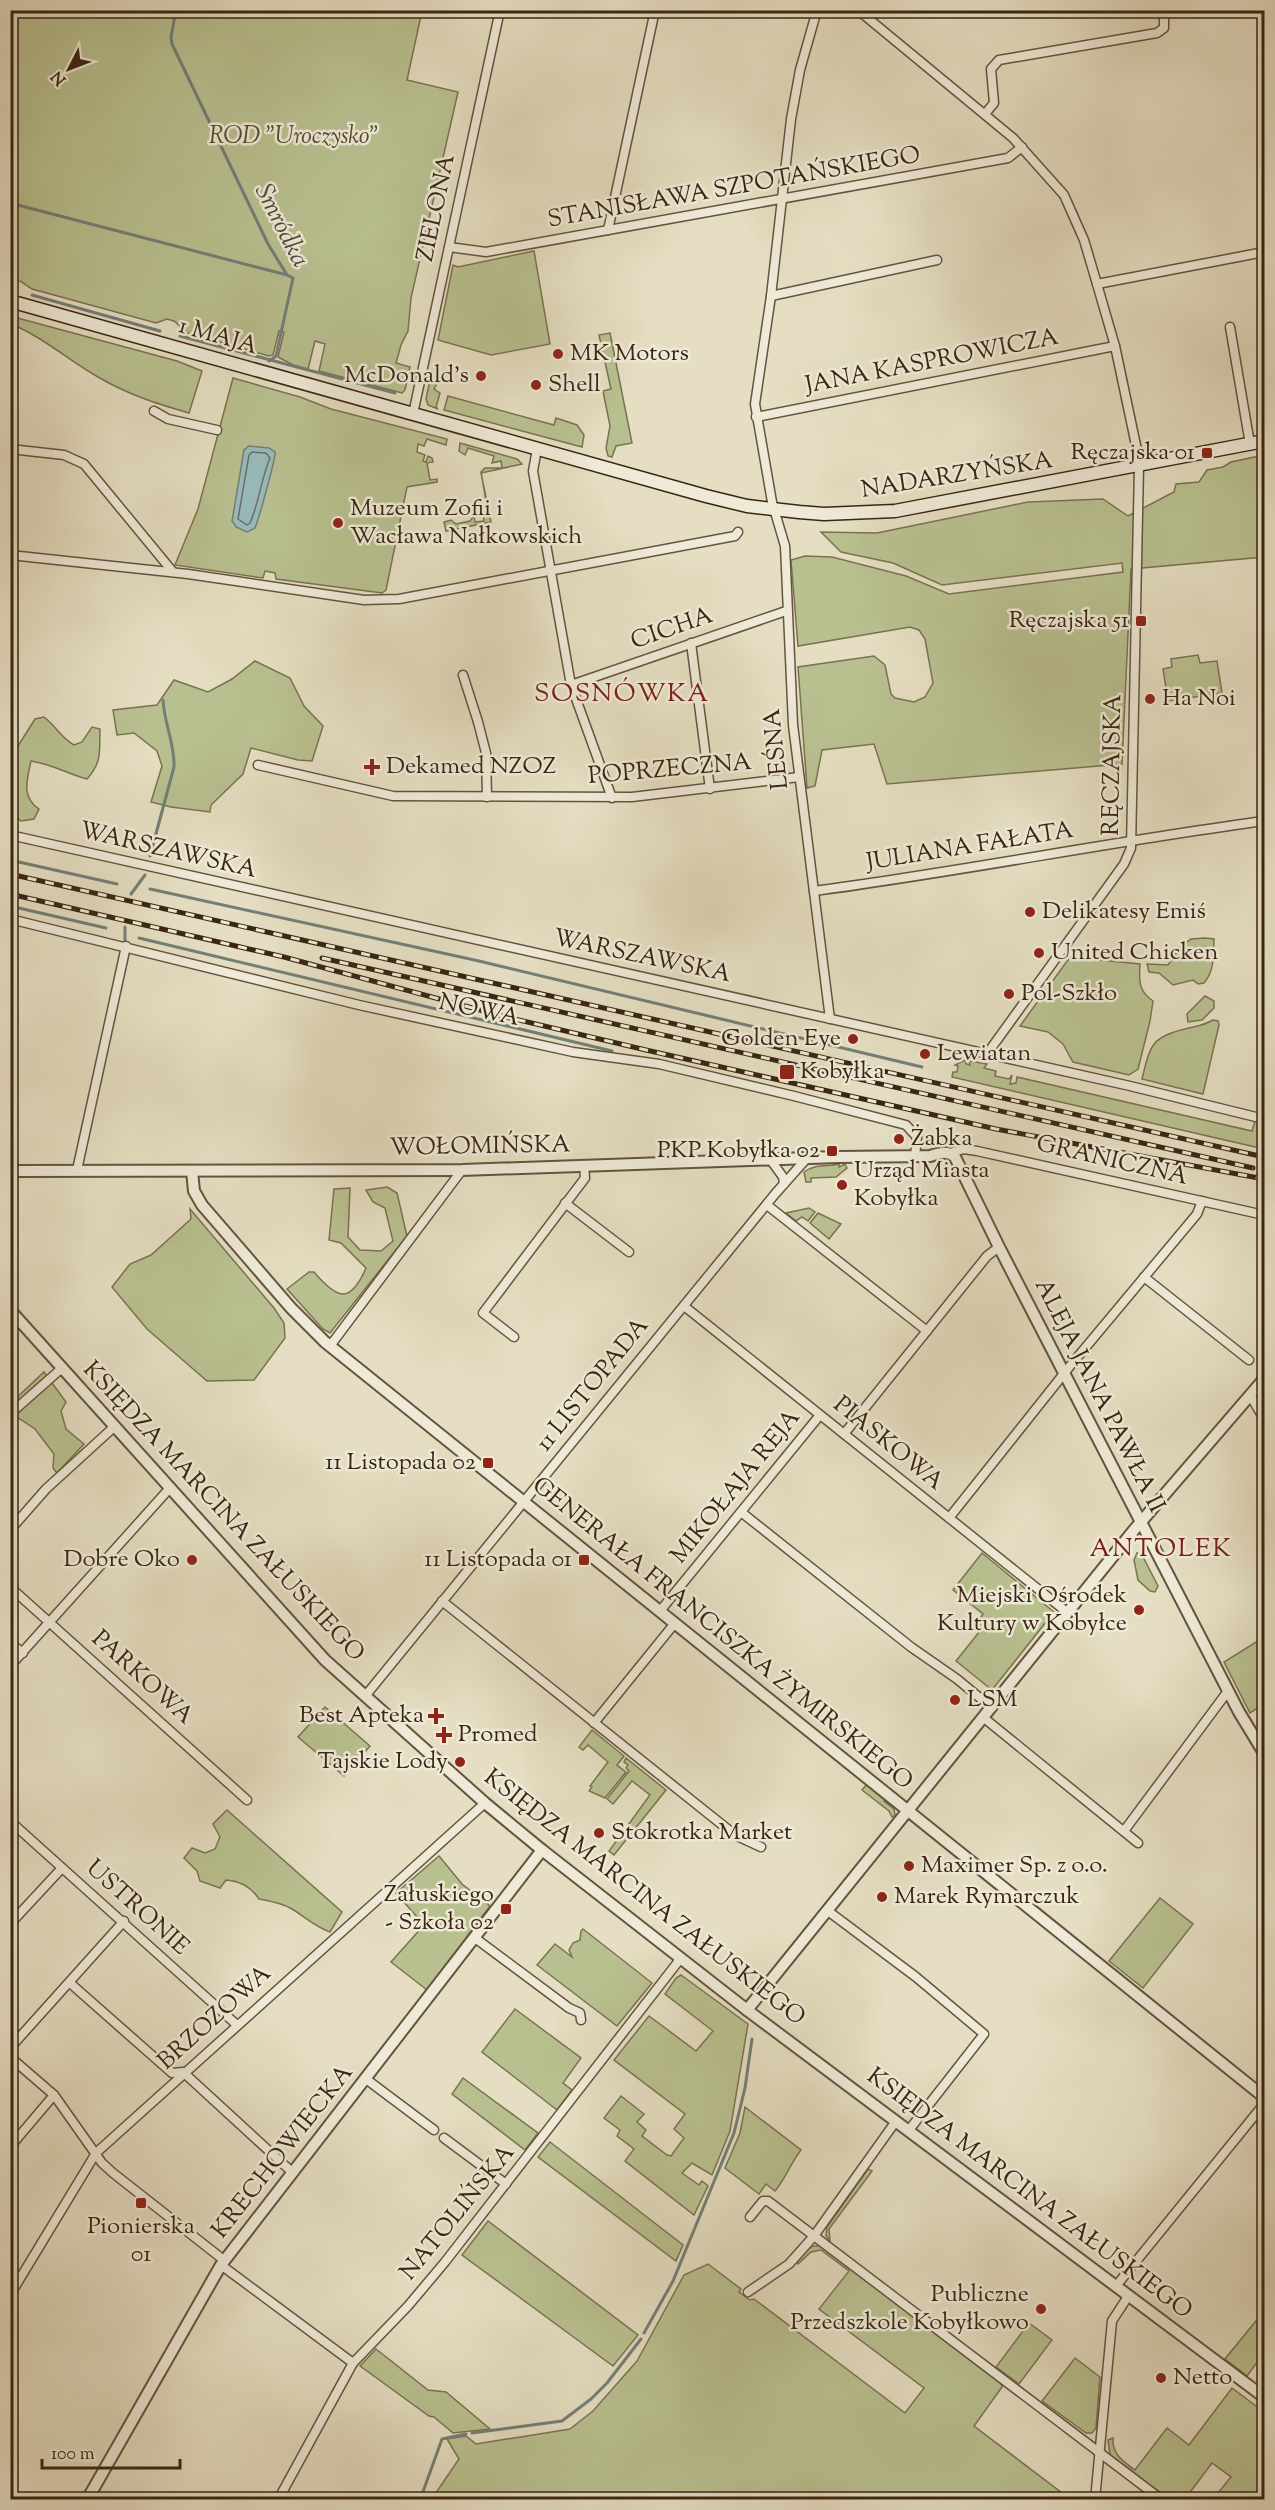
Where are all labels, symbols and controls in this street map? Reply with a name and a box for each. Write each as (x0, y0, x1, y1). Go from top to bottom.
north arrow (39, 39, 99, 99)
text: N (47, 65, 73, 90)
park label: ROD "Uroczysko" (209, 120, 379, 154)
street label: STANISŁAWA SZPOTAŃSKIEGO (545, 138, 923, 238)
street label: ZIELONA (409, 151, 465, 265)
water label: Smródka (244, 178, 318, 274)
street label: 1 MAJA (174, 310, 262, 365)
street label: JANA KASPROWICZA (800, 321, 1062, 404)
place label: MK Motors (570, 337, 689, 371)
marker: MK Motors (551, 347, 565, 361)
place label: McDonald's (344, 359, 469, 393)
place label: Shell (548, 368, 601, 402)
marker: McDonald's (474, 369, 488, 383)
marker: Shell (529, 378, 543, 392)
place label: Ręczajska 01 (1071, 436, 1195, 470)
street label: NADARZYŃSKA (859, 444, 1056, 508)
marker: Ręczajska 01 (1200, 446, 1214, 460)
place label: Muzeum Zofii i Wacława Nałkowskich (350, 492, 582, 554)
marker: Muzeum Zofii i Wacława Nałkowskich (331, 516, 345, 530)
street label: CICHA (626, 599, 718, 659)
place label: Ręczajska 51 (1009, 604, 1129, 638)
marker: Ręczajska 51 (1134, 614, 1148, 628)
district label: SOSNÓWKA (534, 676, 710, 713)
place label: Ha Noi (1162, 682, 1236, 716)
marker: Ha Noi (1143, 692, 1157, 706)
street label: RĘCZAJSKA (1095, 693, 1131, 836)
street label: LEŚNA (756, 706, 798, 791)
street label: POPRZECZNA (587, 746, 754, 794)
place label: Dekamed NZOZ (386, 750, 557, 784)
marker: Dekamed NZOZ (363, 758, 381, 776)
street label: WARSZAWSKA (76, 814, 260, 888)
street label: JULIANA FAŁATA (862, 814, 1076, 880)
place label: Delikatesy Emiś (1042, 895, 1206, 929)
marker: Delikatesy Emiś (1023, 905, 1037, 919)
street label: WARSZAWSKA (550, 922, 734, 993)
place label: United Chicken (1051, 936, 1218, 970)
marker: United Chicken (1032, 946, 1046, 960)
place label: Pol-Szkło (1021, 977, 1117, 1011)
street label: NOWA (435, 986, 523, 1036)
marker: Pol-Szkło (1002, 987, 1016, 1001)
place label: Golden Eye (721, 1022, 841, 1056)
marker: Golden Eye (846, 1032, 860, 1046)
place label: Lewiatan (937, 1037, 1031, 1071)
marker: Lewiatan (918, 1047, 932, 1061)
place label: Kobyłka (800, 1055, 885, 1089)
marker: Kobyłka (778, 1063, 796, 1081)
place label: Żabka (911, 1122, 973, 1156)
street label: GRANICZNA (1033, 1127, 1192, 1195)
street label: WOŁOMIŃSKA (389, 1128, 571, 1166)
marker: Żabka (892, 1132, 906, 1146)
place label: PKP Kobyłka 02 (657, 1134, 820, 1168)
marker: PKP Kobyłka 02 (825, 1144, 839, 1158)
place label: Urząd Miasta Kobyłka (854, 1154, 990, 1216)
marker: Urząd Miasta Kobyłka (835, 1178, 849, 1192)
street label: ALEJA JANA PAWŁA II (1025, 1273, 1173, 1519)
street label: 11 LISTOPADA (528, 1310, 658, 1459)
street label: KSIĘDZA MARCINA ZAŁUSKIEGO (74, 1354, 372, 1670)
street label: PIASKOWA (825, 1389, 951, 1500)
street label: MIKOŁAJA REJA (663, 1402, 809, 1572)
place label: 11 Listopada 02 (325, 1446, 476, 1480)
marker: 11 Listopada 02 (481, 1456, 495, 1470)
street label: GENERAŁA FRANCISZKA ŻYMIRSKIEGO (524, 1469, 920, 1799)
district label: ANTOLEK (1089, 1531, 1233, 1568)
place label: Dobre Oko (63, 1543, 180, 1577)
place label: 11 Listopada 01 (424, 1543, 572, 1577)
marker: Dobre Oko (185, 1553, 199, 1567)
marker: 11 Listopada 01 (577, 1553, 591, 1567)
place label: Miejski Ośrodek Kultury w Kobyłce (937, 1579, 1127, 1641)
marker: Miejski Ośrodek Kultury w Kobyłce (1132, 1603, 1146, 1617)
street label: PARKOWA (83, 1623, 201, 1733)
place label: LSM (967, 1683, 1018, 1717)
marker: LSM (948, 1693, 962, 1707)
place label: Best Apteka (299, 1699, 424, 1733)
marker: Best Apteka (429, 1709, 443, 1723)
place label: Promed (458, 1718, 538, 1752)
marker: Promed (435, 1726, 453, 1744)
place label: Tajskie Lody (317, 1745, 448, 1779)
marker: Tajskie Lody (453, 1755, 467, 1769)
street label: KSIĘDZA MARCINA ZAŁUSKIEGO (476, 1761, 812, 2035)
place label: Stokrotka Market (611, 1816, 792, 1850)
marker: Stokrotka Market (592, 1826, 606, 1840)
place label: Maximer Sp. z o.o. (921, 1849, 1108, 1883)
street label: USTRONIE (78, 1852, 197, 1964)
marker: Maximer Sp. z o.o. (902, 1859, 916, 1873)
place label: Załuskiego - Szkoła 02 (384, 1878, 494, 1940)
place label: Marek Rymarczuk (894, 1880, 1079, 1914)
marker: Marek Rymarczuk (875, 1890, 889, 1904)
marker: Załuskiego - Szkoła 02 (499, 1902, 513, 1916)
street label: BRZOZOWA (151, 1957, 280, 2078)
street label: KRECHOWIECKA (204, 2057, 362, 2246)
street label: KSIĘDZA MARCINA ZAŁUSKIEGO (859, 2060, 1199, 2328)
street label: NATOLIŃSKA (392, 2137, 524, 2288)
marker: Pionierska 01 (134, 2196, 148, 2210)
place label: Pionierska 01 (87, 2210, 195, 2272)
place label: Publiczne Przedszkole Kobyłkowo (790, 2278, 1029, 2340)
marker: Publiczne Przedszkole Kobyłkowo (1034, 2302, 1048, 2316)
place label: Netto (1173, 2361, 1232, 2395)
marker: Netto (1154, 2371, 1168, 2385)
scale bar (42, 2432, 180, 2470)
text: 100 m (51, 2442, 95, 2468)

